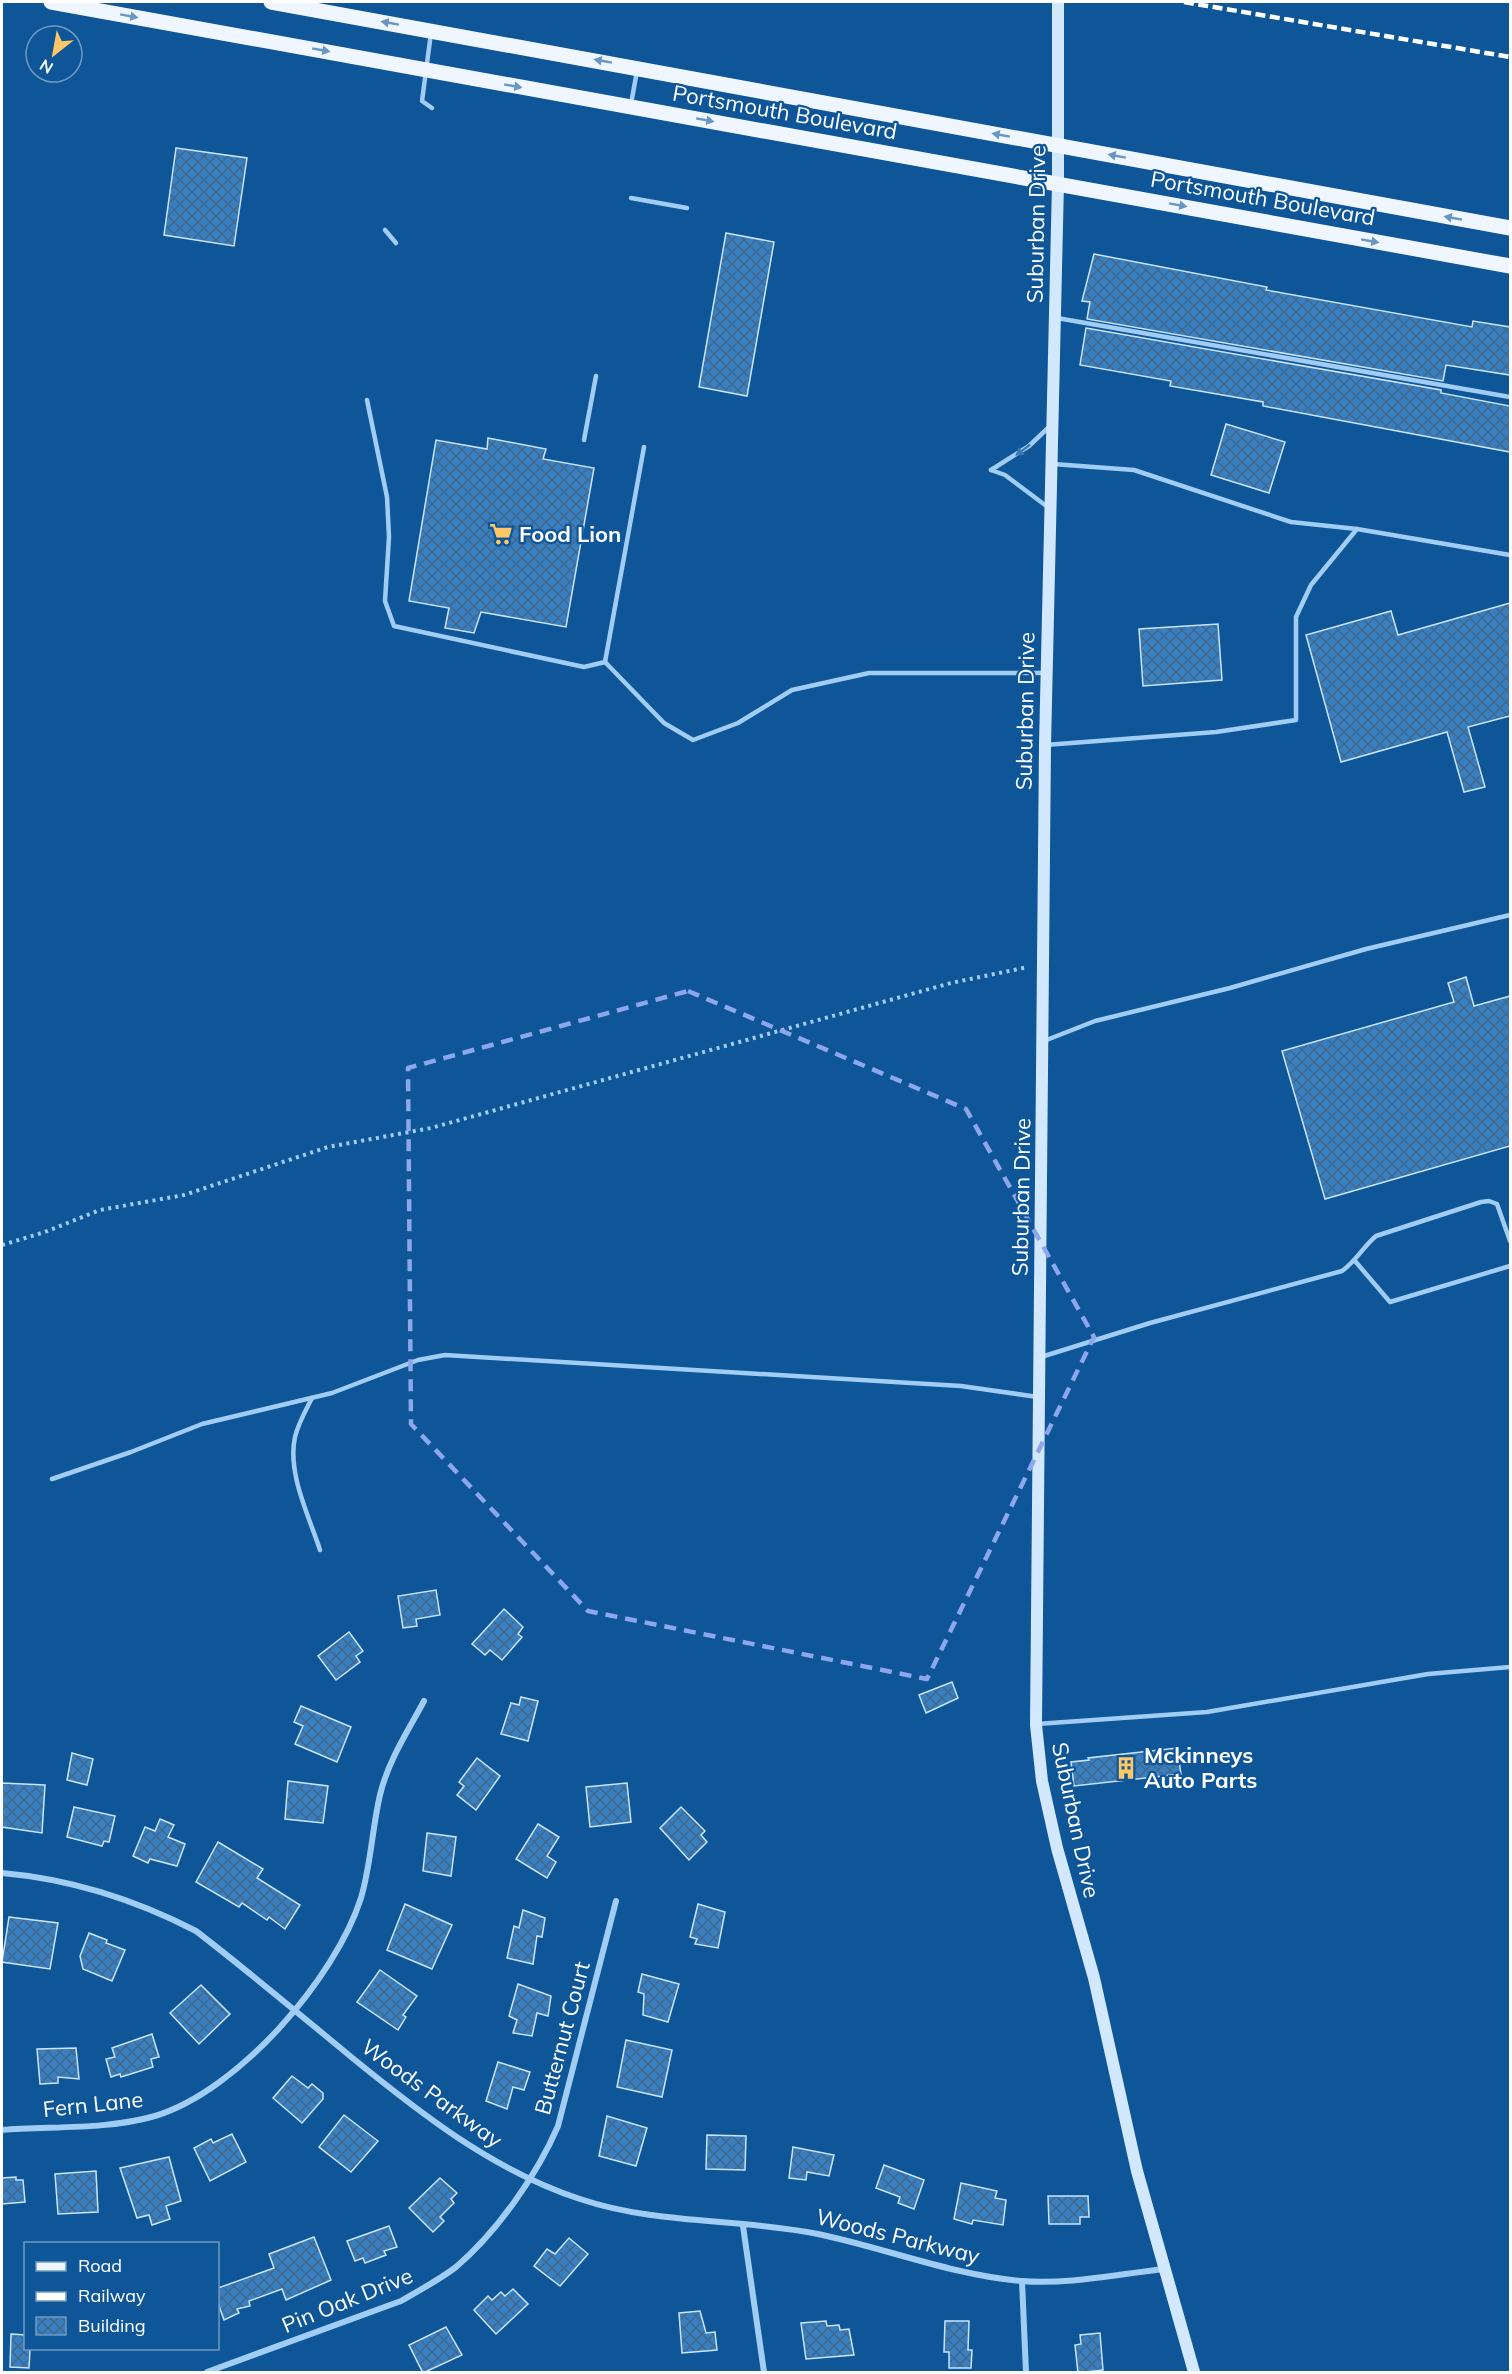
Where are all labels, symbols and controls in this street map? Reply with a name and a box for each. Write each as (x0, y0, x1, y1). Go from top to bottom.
one-way arrow (120, 11, 139, 20)
one-way arrow (381, 18, 400, 27)
north arrow (24, 24, 84, 84)
one-way arrow (312, 46, 331, 55)
text: N (36, 55, 57, 79)
one-way arrow (593, 56, 612, 65)
street label: Portsmouth Boulevard (671, 78, 899, 146)
one-way arrow (504, 82, 523, 91)
one-way arrow (696, 116, 715, 125)
one-way arrow (992, 130, 1011, 139)
street label: Suburban Drive (1021, 145, 1051, 303)
one-way arrow (1107, 151, 1126, 160)
street label: Portsmouth Boulevard (1149, 164, 1377, 232)
one-way arrow (1169, 201, 1188, 210)
one-way arrow (1443, 213, 1462, 222)
one-way arrow (1360, 237, 1379, 246)
one-way arrow (1015, 444, 1031, 457)
place label: Food Lion (519, 520, 621, 548)
supermarket icon: Food Lion (488, 521, 514, 547)
street label: Suburban Drive (1010, 632, 1040, 790)
street label: Suburban Drive (1006, 1118, 1036, 1276)
street label: Suburban Drive (1046, 1740, 1106, 1900)
place label: Mckinneys Auto Parts (1144, 1741, 1257, 1794)
building icon: Mckinneys Auto Parts (1113, 1755, 1139, 1781)
street label: Butternut Court (528, 1958, 596, 2118)
street label: Woods Parkway (356, 2032, 508, 2154)
street label: Fern Lane (42, 2085, 144, 2123)
street label: Woods Parkway (813, 2202, 983, 2270)
legend (24, 2242, 219, 2350)
text: Road (78, 2254, 122, 2277)
street label: Pin Oak Drive (278, 2261, 416, 2339)
text: Railway (78, 2284, 146, 2307)
text: Building (78, 2314, 146, 2337)

